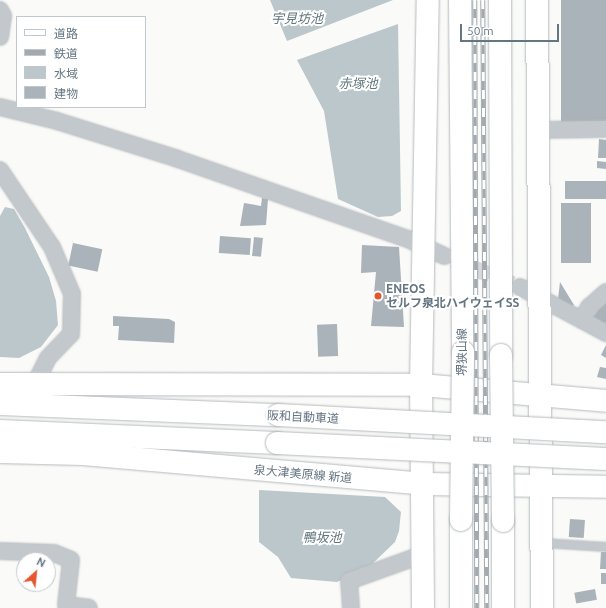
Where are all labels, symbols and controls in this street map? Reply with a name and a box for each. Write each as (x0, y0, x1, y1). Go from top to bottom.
water label: 宇見坊池 (271, 10, 323, 26)
legend (16, 16, 146, 108)
scale bar (462, 16, 561, 42)
text: 50 m (467, 24, 494, 37)
text: 道路 (54, 27, 78, 40)
text: 鉄道 (54, 47, 78, 60)
text: 水域 (54, 67, 78, 80)
water label: 赤塚池 (339, 75, 377, 91)
text: 建物 (54, 87, 78, 100)
place label: ENEOS セルフ泉北ハイウェイSS (386, 282, 520, 310)
marker: ENEOS セルフ泉北ハイウェイSS (373, 291, 383, 301)
street label: 堺狭山線 (455, 328, 469, 376)
street label: 阪和自動車道 (267, 408, 339, 426)
street label: 泉大津美原線 新道 (253, 463, 353, 485)
water label: 鴨坂池 (303, 529, 341, 545)
north arrow (16, 552, 56, 592)
text: N (35, 555, 47, 569)

